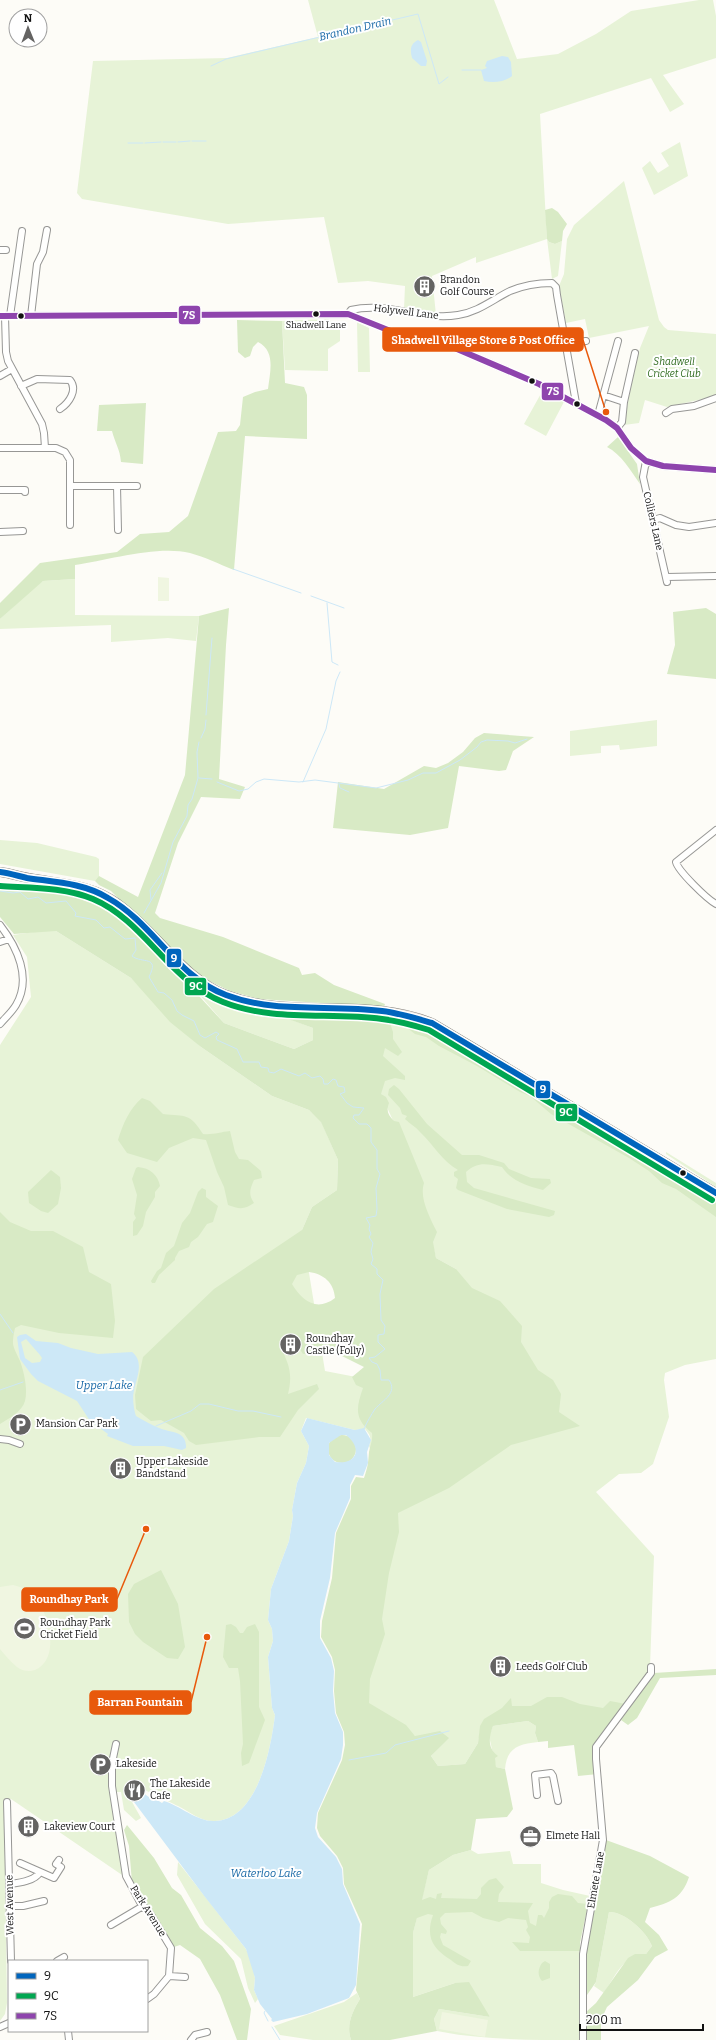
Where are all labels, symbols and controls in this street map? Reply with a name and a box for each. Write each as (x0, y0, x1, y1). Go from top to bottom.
north arrow (8, 8, 48, 48)
text: N (23, 12, 33, 25)
water label: Brandon Drain (318, 14, 393, 44)
building icon: Brandon Golf Course (411, 273, 437, 299)
place label: Brandon Golf Course (440, 274, 494, 298)
street label: Holywell Lane (373, 302, 439, 322)
line badge: 7S (178, 305, 201, 325)
text: 7S (183, 309, 196, 322)
marker: Shadwell Lane (311, 309, 321, 319)
unlabelled marker (16, 311, 26, 321)
place label: Shadwell Lane (286, 320, 346, 330)
callout: Shadwell Village Store & Post Office (383, 328, 583, 351)
text: Shadwell Village Store & Post Office (391, 334, 575, 347)
park label: Shadwell Cricket Club (647, 356, 701, 380)
unlabelled marker (527, 376, 537, 386)
line badge: 7S (541, 382, 564, 401)
text: 7S (547, 385, 560, 398)
unlabelled marker (572, 399, 582, 409)
street label: Colliers Lane (640, 490, 666, 552)
line badge: 9 (166, 948, 182, 968)
text: 9 (171, 952, 178, 965)
line badge: 9C (184, 977, 207, 996)
text: 9C (189, 980, 203, 993)
line badge: 9 (535, 1080, 551, 1099)
text: 9 (540, 1083, 547, 1096)
line badge: 9C (555, 1103, 578, 1122)
text: 9C (559, 1106, 573, 1119)
unlabelled marker (678, 1168, 688, 1178)
building icon: Roundhay Castle (Folly) (278, 1332, 304, 1358)
place label: Roundhay Castle (Folly) (306, 1333, 364, 1357)
water label: Upper Lake (76, 1379, 133, 1392)
parking icon: Mansion Car Park (8, 1411, 34, 1437)
place label: Mansion Car Park (36, 1418, 118, 1430)
building icon: Upper Lakeside Bandstand (108, 1455, 134, 1481)
place label: Upper Lakeside Bandstand (136, 1456, 208, 1480)
callout: Roundhay Park (22, 1588, 117, 1611)
text: Roundhay Park (29, 1593, 109, 1606)
sports icon: Roundhay Park Cricket Field (11, 1616, 37, 1642)
place label: Roundhay Park Cricket Field (40, 1617, 111, 1641)
building icon: Leeds Golf Club (487, 1654, 513, 1680)
place label: Leeds Golf Club (516, 1661, 588, 1673)
callout: Barran Fountain (90, 1691, 191, 1714)
text: Barran Fountain (97, 1696, 183, 1709)
parking icon: Lakeside (87, 1751, 113, 1777)
place label: Lakeside (116, 1758, 157, 1770)
restaurant icon: The Lakeside Cafe (121, 1777, 147, 1803)
place label: The Lakeside Cafe (150, 1778, 210, 1802)
building icon: Lakeview Court (16, 1814, 42, 1840)
place label: Lakeview Court (44, 1821, 115, 1833)
office icon: Elmete Hall (518, 1823, 544, 1849)
place label: Elmete Hall (546, 1830, 600, 1842)
street label: Elmete Lane (585, 1851, 607, 1909)
water label: Waterloo Lake (230, 1867, 302, 1880)
street label: West Avenue (3, 1875, 17, 1935)
street label: Park Avenue (127, 1883, 169, 1939)
legend (8, 1960, 148, 2032)
text: 9 (44, 1969, 51, 1983)
text: 9C (44, 1989, 59, 2003)
scale bar (580, 2006, 703, 2032)
text: 7S (44, 2009, 57, 2023)
text: 200 m (586, 2013, 622, 2027)

